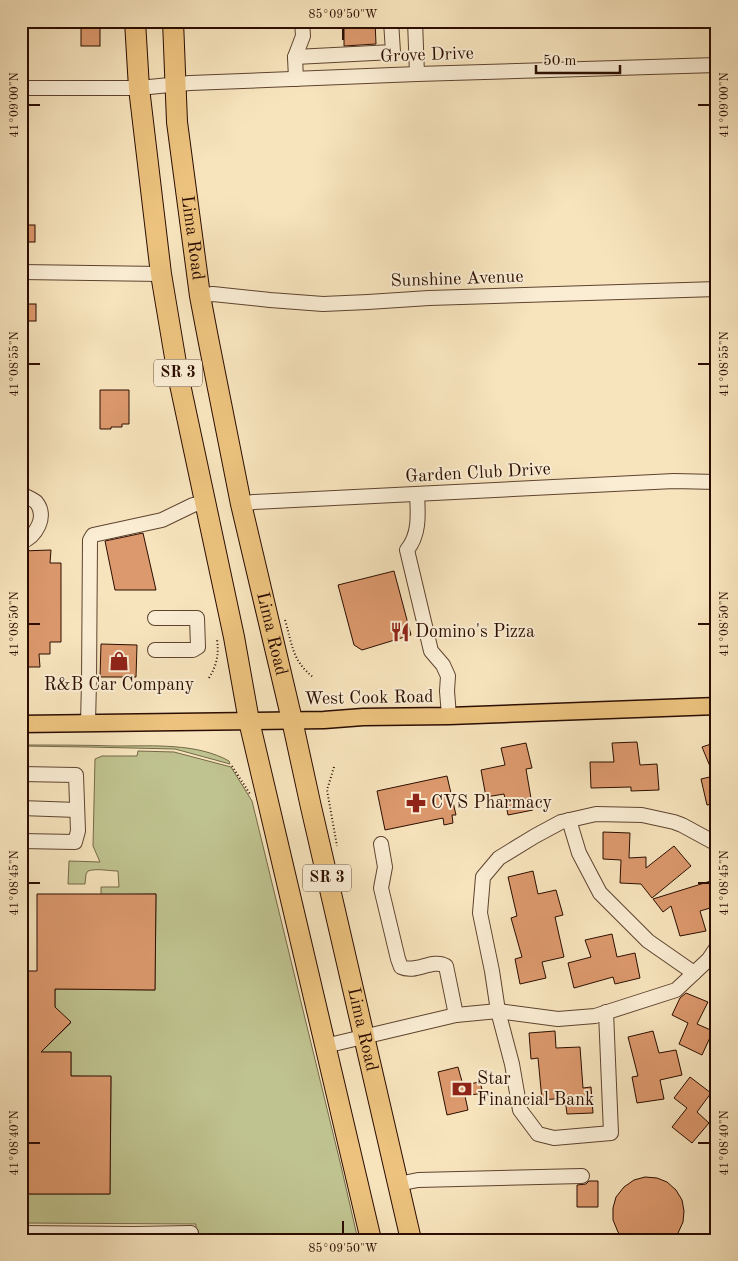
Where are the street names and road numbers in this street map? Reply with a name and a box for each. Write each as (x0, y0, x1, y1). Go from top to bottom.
street label: Grove Drive (380, 44, 474, 66)
street label: Lima Road (178, 194, 207, 281)
street label: Sunshine Avenue (390, 268, 524, 290)
road number: SR 3 (154, 359, 202, 386)
street label: Garden Club Drive (405, 460, 551, 486)
street label: Lima Road (253, 590, 290, 677)
street label: West Cook Road (304, 688, 434, 708)
road number: SR 3 (303, 864, 351, 891)
street label: Lima Road (344, 986, 381, 1073)

